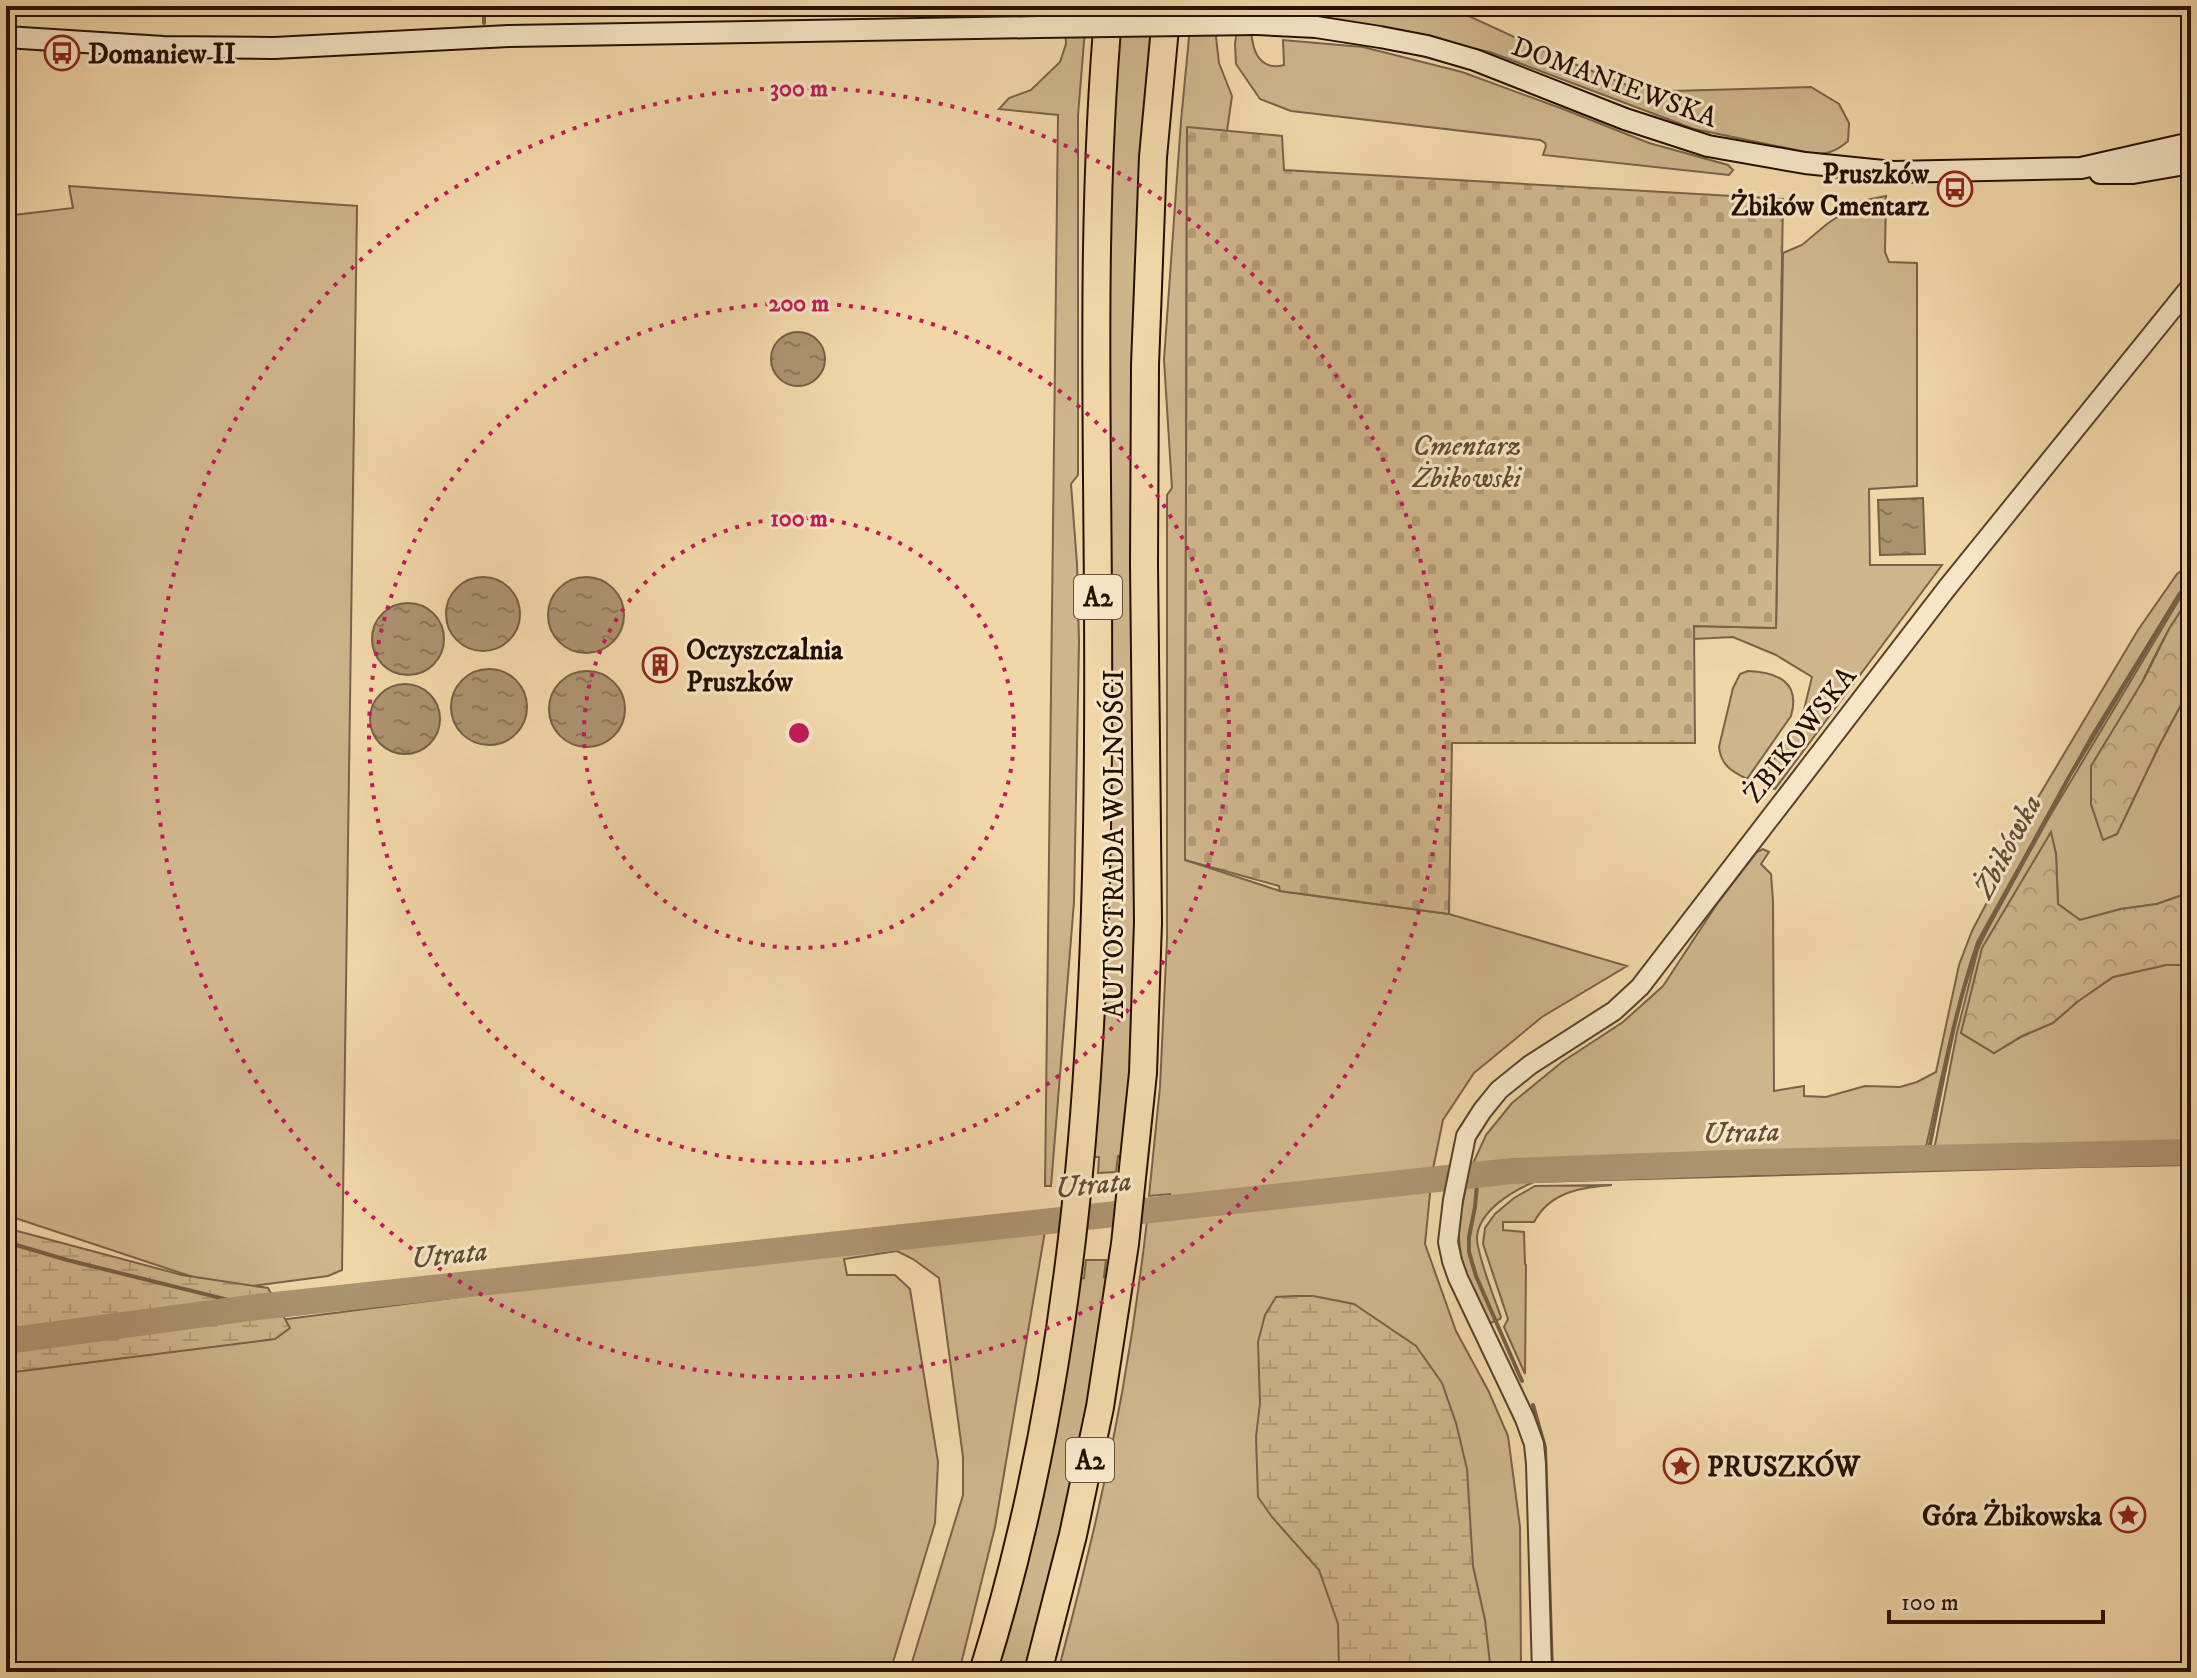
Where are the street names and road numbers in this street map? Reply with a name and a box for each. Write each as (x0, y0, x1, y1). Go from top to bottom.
street label: DOMANIEWSKA (1507, 29, 1723, 136)
road number: A2 (1074, 575, 1122, 619)
street label: ŻBIKOWSKA (1736, 659, 1865, 810)
street label: AUTOSTRADA WOLNOŚCI (1096, 669, 1132, 1019)
road number: A2 (1066, 1438, 1114, 1482)

